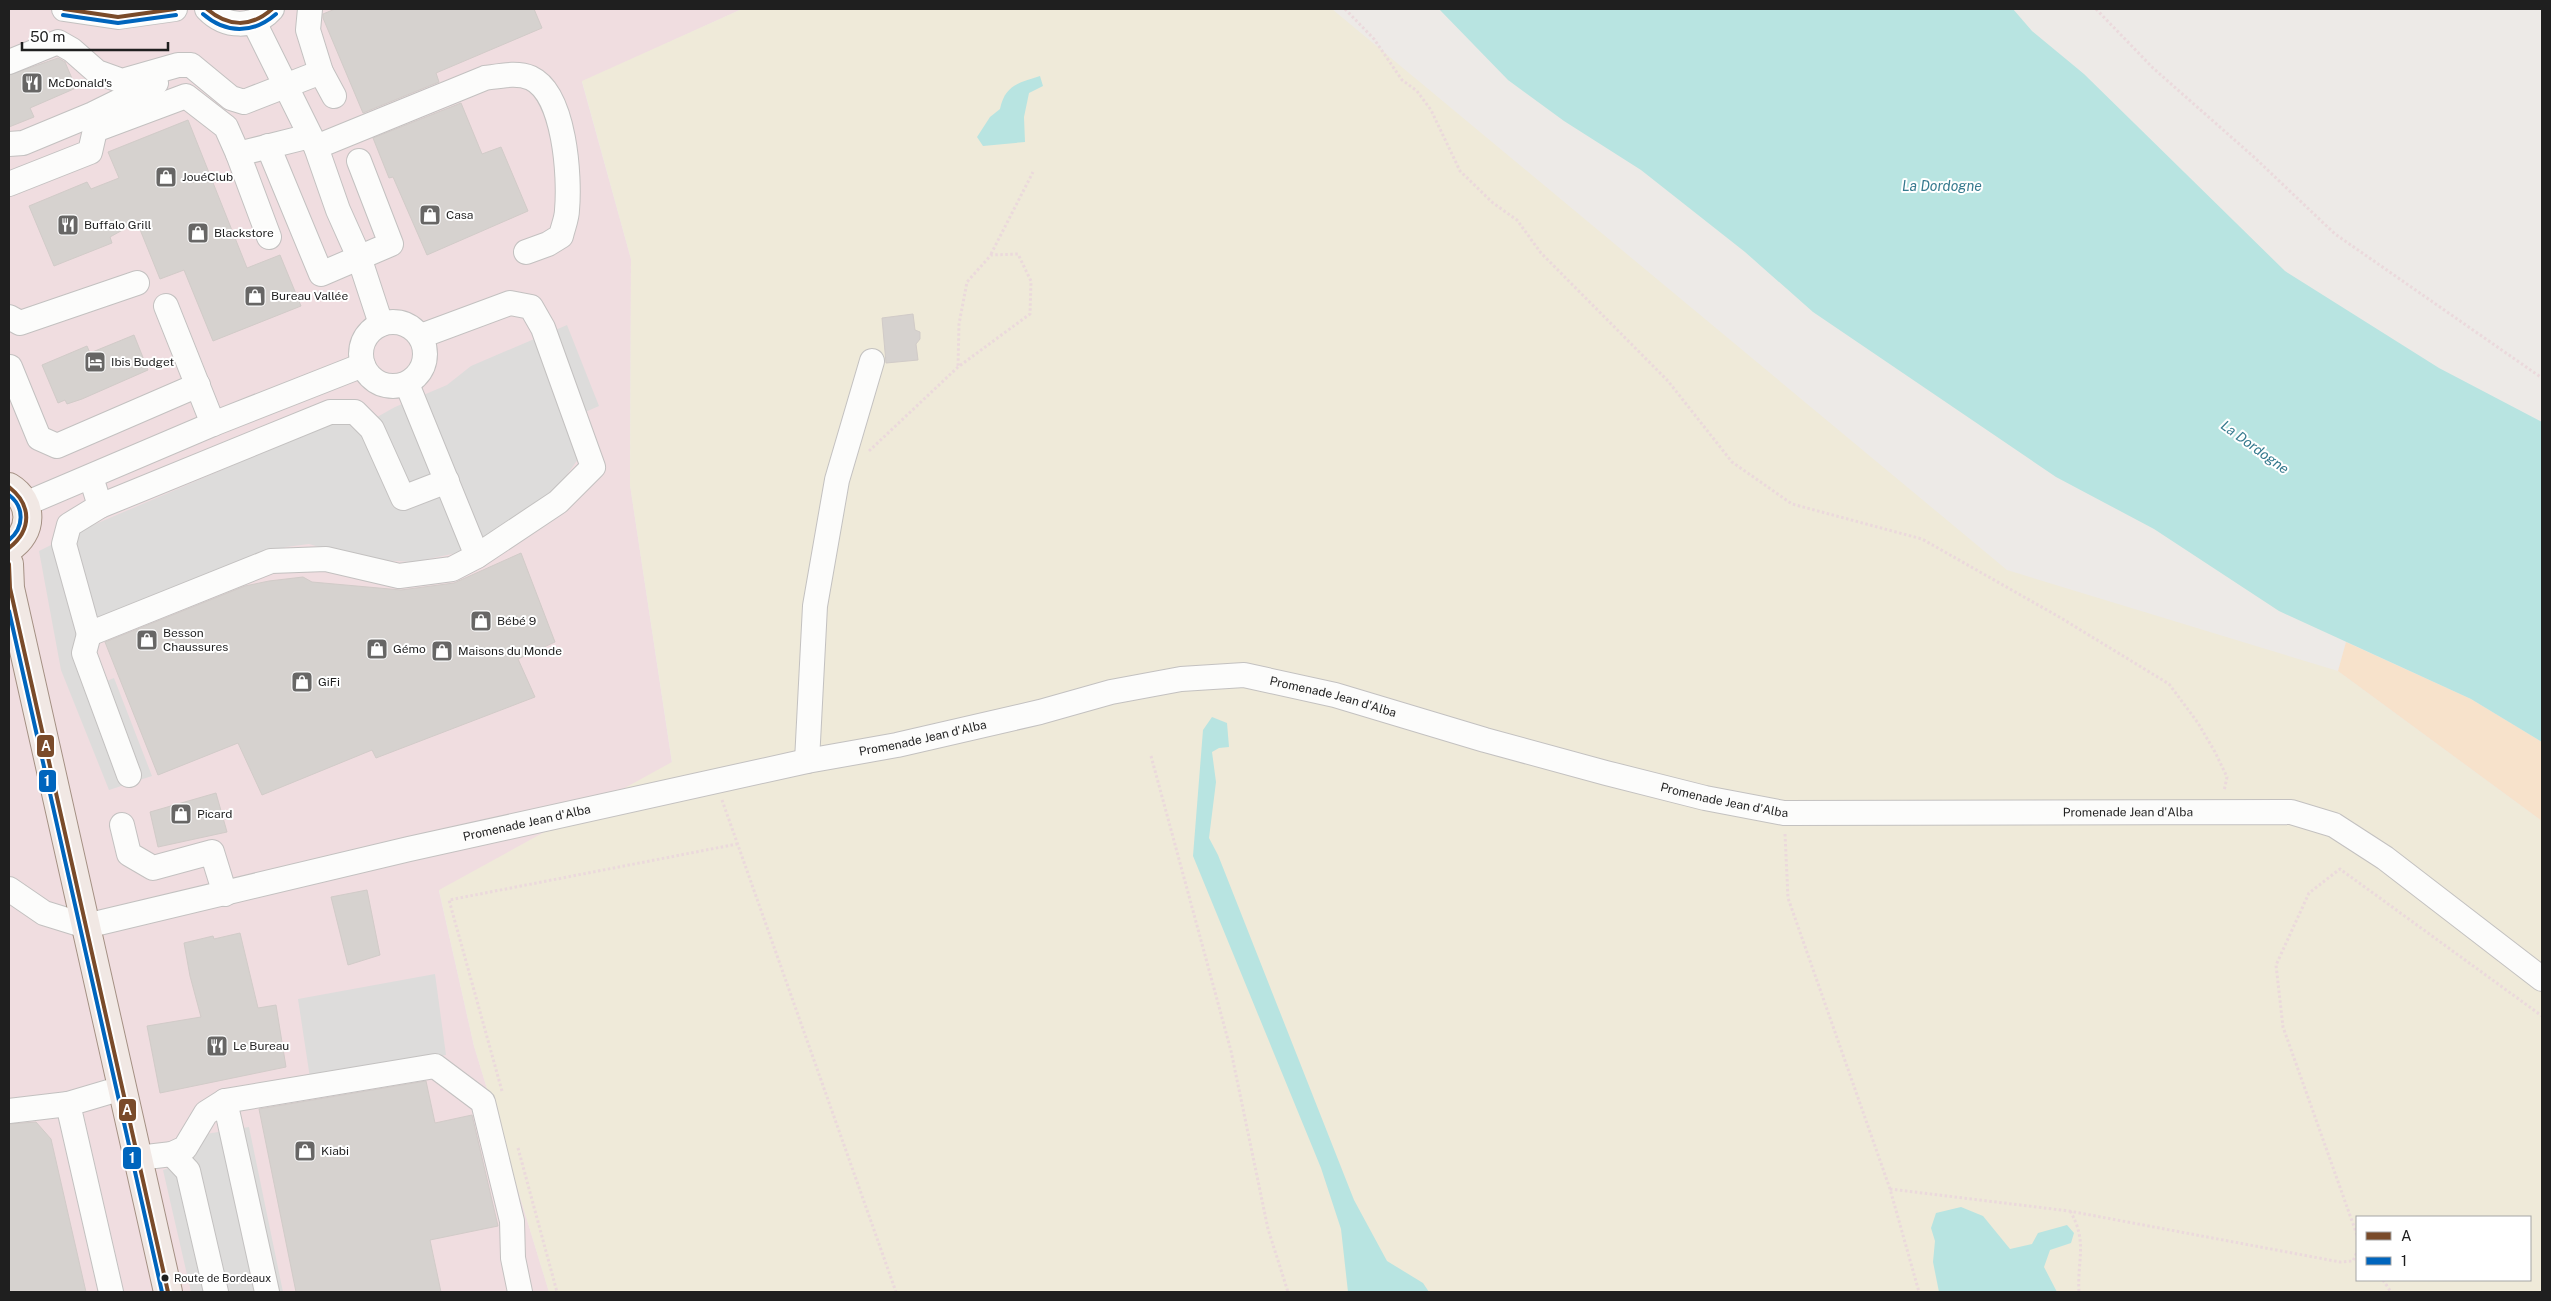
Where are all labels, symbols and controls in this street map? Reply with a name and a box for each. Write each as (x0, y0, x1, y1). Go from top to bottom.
scale bar (22, 20, 169, 52)
text: 50 m (30, 28, 65, 45)
restaurant icon: McDonald's (20, 71, 44, 95)
place label: McDonald's (48, 76, 112, 90)
shop icon: JouéClub (154, 165, 178, 189)
place label: JouéClub (182, 170, 233, 184)
water label: La Dordogne (1902, 178, 1982, 194)
shop icon: Casa (418, 203, 442, 227)
place label: Casa (446, 208, 473, 222)
restaurant icon: Buffalo Grill (56, 213, 80, 237)
place label: Buffalo Grill (84, 218, 152, 232)
shop icon: Blackstore (186, 221, 210, 245)
place label: Blackstore (214, 226, 274, 240)
shop icon: Bureau Vallée (243, 284, 267, 308)
place label: Bureau Vallée (271, 289, 348, 303)
hotel icon: Ibis Budget (83, 350, 107, 374)
place label: Ibis Budget (111, 355, 174, 369)
water label: La Dordogne (2218, 417, 2292, 477)
shop icon: Bébé 9 (469, 609, 493, 633)
place label: Bébé 9 (497, 614, 536, 628)
place label: Besson Chaussures (163, 626, 228, 654)
shop icon: Besson Chaussures (135, 628, 159, 652)
shop icon: Gémo (365, 637, 389, 661)
shop icon: Maisons du Monde (430, 639, 454, 663)
place label: Gémo (393, 642, 426, 656)
place label: Maisons du Monde (458, 644, 562, 658)
shop icon: GiFi (290, 670, 314, 694)
street label: Promenade Jean d'Alba (1268, 674, 1398, 720)
place label: GiFi (318, 675, 340, 689)
street label: Promenade Jean d'Alba (858, 718, 988, 759)
line badge: A (36, 734, 55, 758)
text: A (41, 738, 51, 754)
line badge: 1 (38, 769, 57, 793)
text: 1 (44, 773, 50, 789)
street label: Promenade Jean d'Alba (1659, 780, 1788, 820)
shop icon: Picard (169, 802, 193, 826)
street label: Promenade Jean d'Alba (462, 802, 592, 844)
street label: Promenade Jean d'Alba (2063, 805, 2193, 819)
place label: Picard (197, 807, 232, 821)
restaurant icon: Le Bureau (205, 1034, 229, 1058)
place label: Le Bureau (233, 1039, 289, 1053)
line badge: A (118, 1098, 137, 1122)
text: A (122, 1102, 132, 1118)
shop icon: Kiabi (293, 1139, 317, 1163)
place label: Kiabi (321, 1144, 349, 1158)
line badge: 1 (122, 1146, 142, 1170)
text: 1 (129, 1150, 135, 1166)
legend (2356, 1216, 2531, 1281)
text: A (2401, 1227, 2412, 1244)
text: 1 (2401, 1252, 2407, 1269)
place label: Route de Bordeaux (174, 1272, 271, 1284)
marker: Route de Bordeaux (160, 1273, 170, 1283)

